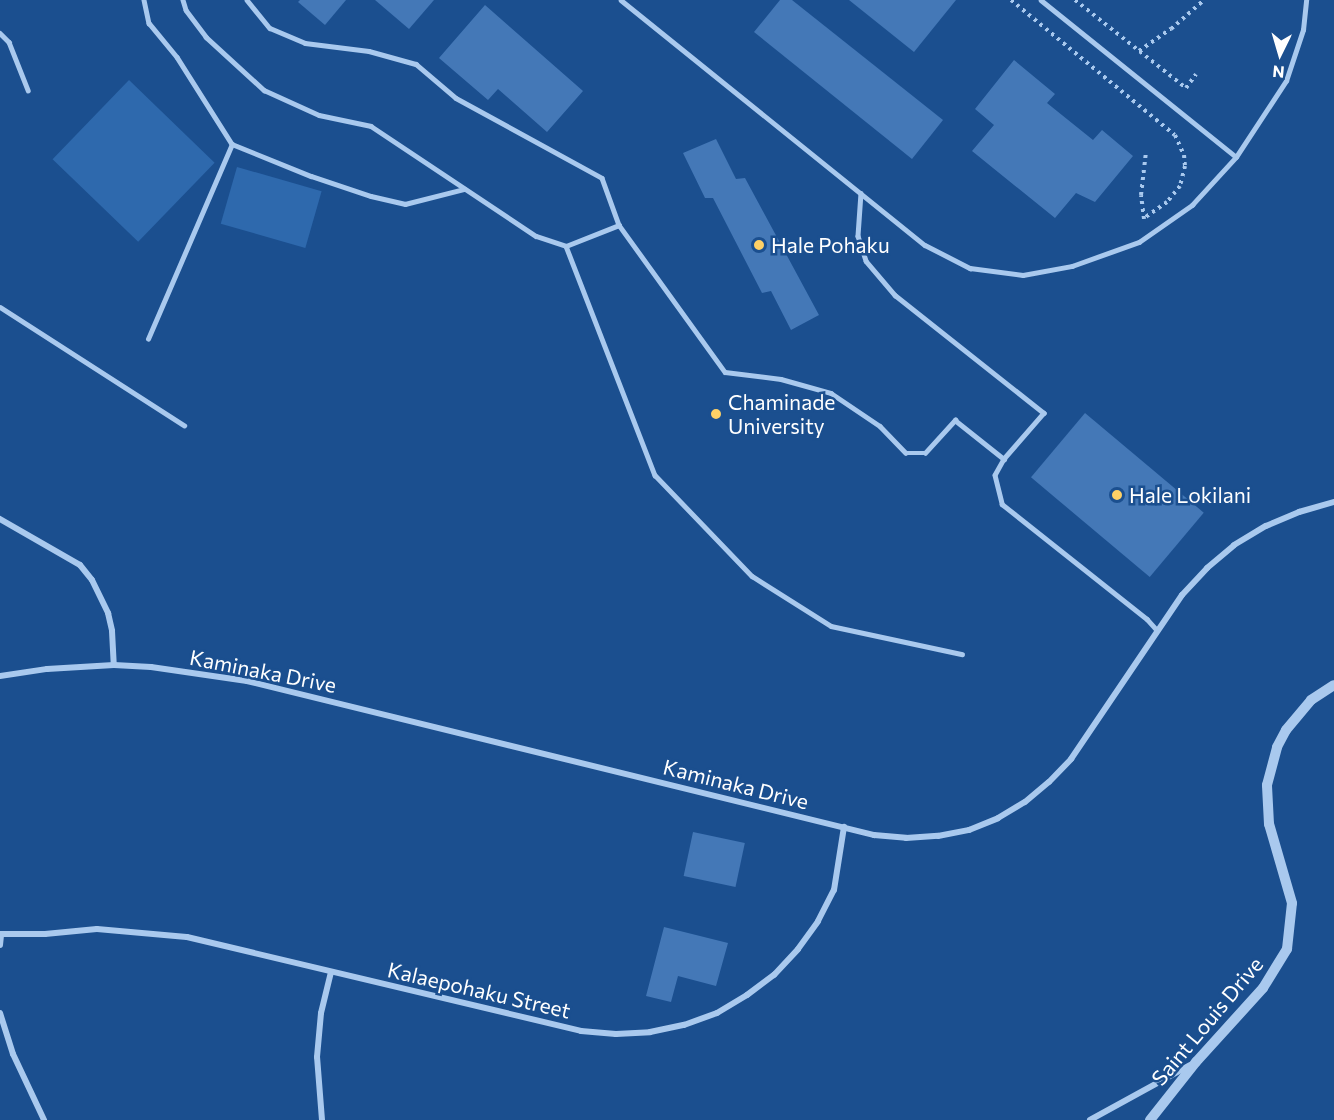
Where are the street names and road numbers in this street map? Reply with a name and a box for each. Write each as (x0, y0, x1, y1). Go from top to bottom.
street label: Kaminaka Drive (188, 644, 338, 698)
street label: Kaminaka Drive (661, 754, 811, 814)
street label: Saint Louis Drive (1146, 952, 1268, 1090)
street label: Kalaepohaku Street (385, 957, 573, 1023)

